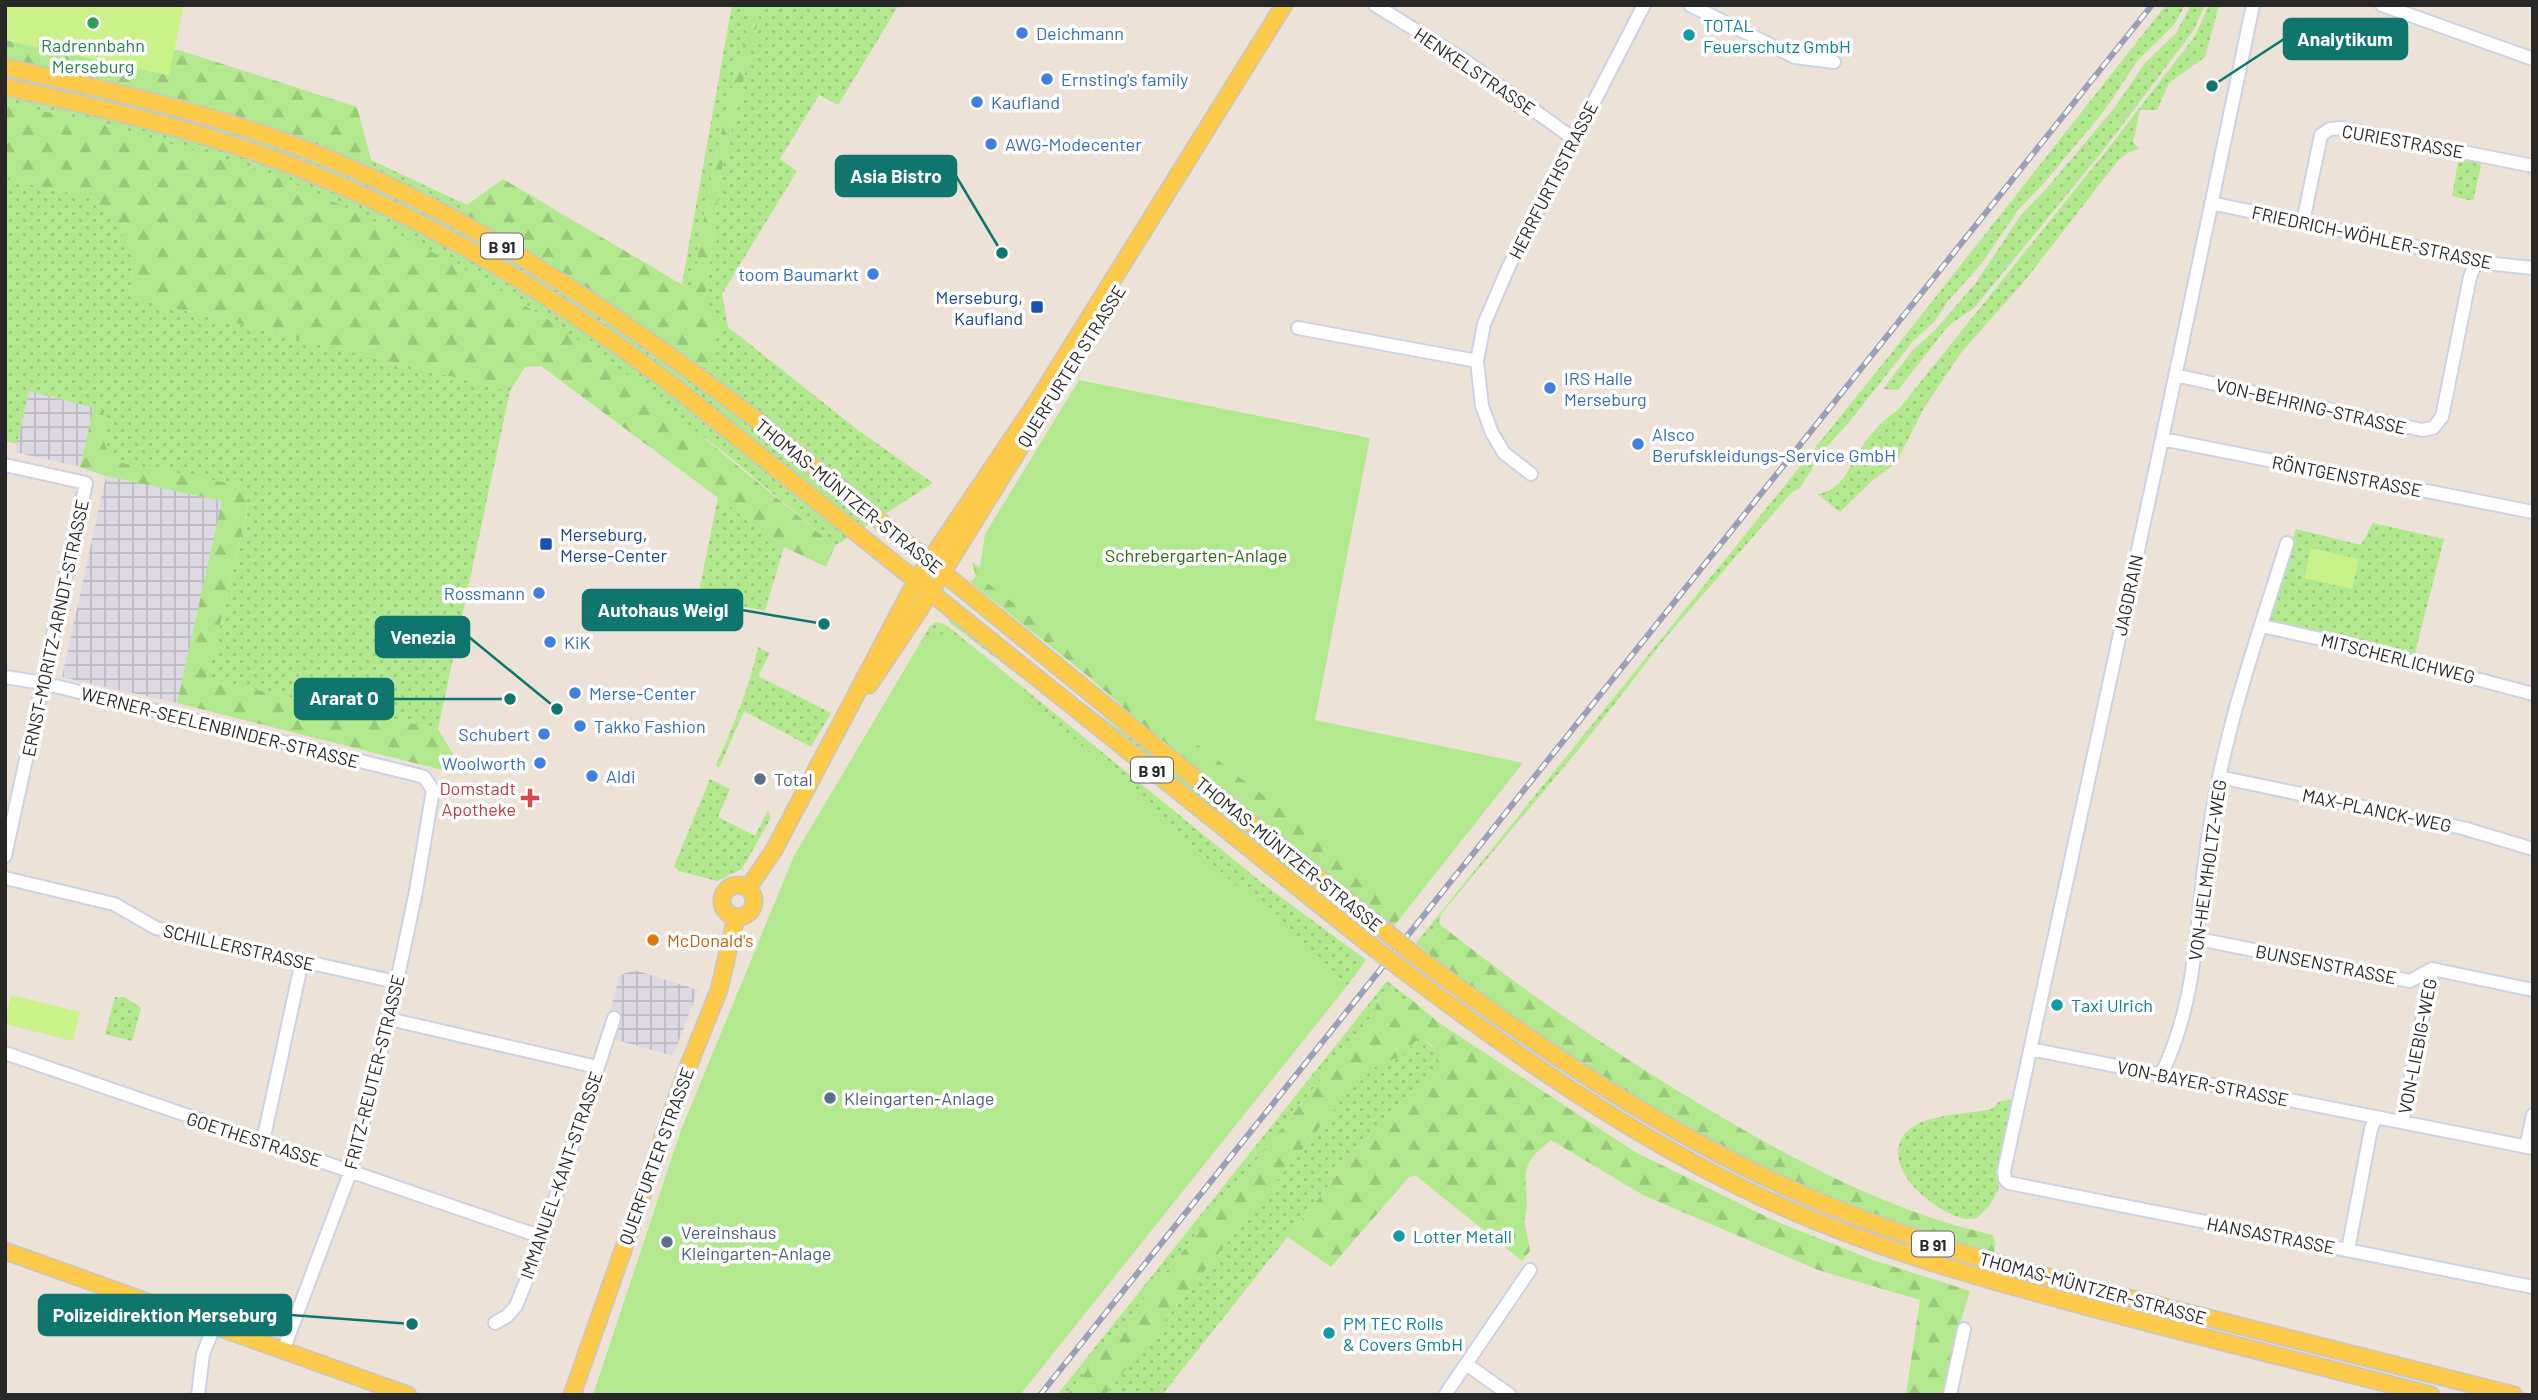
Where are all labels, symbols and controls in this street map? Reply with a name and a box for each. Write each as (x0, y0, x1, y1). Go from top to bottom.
place label: TOTAL Feuerschutz GmbH (1703, 14, 1851, 57)
marker: Radrennbahn Merseburg (85, 15, 101, 31)
callout: Analytikum (2284, 19, 2407, 59)
place label: Deichmann (1036, 22, 1124, 44)
street label: HENKELSTRASSE (1410, 22, 1540, 120)
marker: Deichmann (1014, 25, 1030, 41)
marker: TOTAL Feuerschutz GmbH (1681, 27, 1697, 43)
text: Analytikum (2297, 27, 2393, 50)
place label: Radrennbahn Merseburg (41, 34, 145, 77)
place label: Ernsting's family (1061, 68, 1188, 90)
marker: Ernsting's family (1039, 71, 1055, 87)
place label: Kaufland (991, 91, 1060, 113)
marker: Kaufland (969, 94, 985, 110)
street label: HERRFURTHSTRASSE (1504, 98, 1602, 262)
street label: CURIESTRASSE (2340, 119, 2466, 163)
place label: AWG-Modecenter (1005, 133, 1142, 155)
marker: AWG-Modecenter (983, 136, 999, 152)
callout: Asia Bistro (836, 156, 956, 196)
text: Asia Bistro (850, 164, 942, 187)
street label: FRIEDRICH-WÖHLER-STRASSE (2250, 201, 2494, 273)
road number: B 91 (481, 234, 523, 258)
place label: toom Baumarkt (738, 263, 859, 285)
marker: toom Baumarkt (865, 266, 881, 282)
street label: QUERFURTER STRASSE (1012, 281, 1130, 451)
place label: Merseburg, Kaufland (936, 286, 1023, 329)
marker: Merseburg, Kaufland (1029, 299, 1045, 315)
place label: IRS Halle Merseburg (1564, 367, 1647, 410)
street label: VON-BEHRING-STRASSE (2214, 373, 2408, 439)
marker: IRS Halle Merseburg (1542, 380, 1558, 396)
street label: THOMAS-MÜNTZER-STRASSE (751, 414, 947, 578)
place label: Alsco Berufskleidungs-Service GmbH (1652, 423, 1896, 466)
marker: Alsco Berufskleidungs-Service GmbH (1630, 436, 1646, 452)
street label: RÖNTGENSTRASSE (2270, 451, 2424, 501)
street label: ERNST-MORITZ-ARNDT-STRASSE (17, 497, 93, 759)
place label: Merseburg, Merse-Center (560, 523, 667, 566)
marker: Merseburg, Merse-Center (538, 536, 554, 552)
park label: Schrebergarten-Anlage (1105, 544, 1287, 566)
street label: JAGDRAIN (2109, 552, 2147, 638)
place label: Rossmann (444, 582, 525, 604)
marker: Rossmann (531, 585, 547, 601)
callout: Autohaus Weigl (583, 590, 742, 630)
text: Autohaus Weigl (598, 598, 728, 621)
callout: Venezia (376, 617, 469, 657)
text: Venezia (390, 625, 456, 648)
street label: MITSCHERLICHWEG (2319, 628, 2477, 688)
place label: KiK (564, 631, 591, 653)
marker: KiK (542, 634, 558, 650)
callout: Ararat O (295, 679, 393, 719)
street label: WERNER-SEELENBINDER-STRASSE (79, 682, 361, 772)
place label: Merse-Center (589, 682, 696, 704)
marker: Merse-Center (567, 685, 583, 701)
text: Ararat O (309, 686, 379, 709)
place label: Takko Fashion (594, 715, 706, 737)
marker: Takko Fashion (572, 718, 588, 734)
place label: Schubert (458, 723, 530, 745)
marker: Schubert (536, 726, 552, 742)
place label: Woolworth (442, 752, 526, 774)
marker: Woolworth (532, 755, 548, 771)
road number: B 91 (1131, 758, 1173, 782)
place label: Aldi (606, 765, 635, 787)
marker: Aldi (584, 768, 600, 784)
place label: Total (774, 768, 813, 790)
marker: Total (752, 771, 768, 787)
street label: THOMAS-MÜNTZER-STRASSE (1191, 772, 1387, 936)
place label: Domstadt Apotheke (439, 777, 516, 820)
street label: VON-HELMHOLTZ-WEG (2183, 778, 2231, 962)
street label: MAX-PLANCK-WEG (2300, 783, 2454, 837)
marker: Domstadt Apotheke (522, 790, 538, 806)
street label: SCHILLERSTRASSE (161, 919, 317, 975)
place label: McDonald's (667, 929, 754, 951)
marker: McDonald's (645, 932, 661, 948)
street label: BUNSENSTRASSE (2254, 940, 2398, 988)
street label: FRITZ-REUTER-STRASSE (339, 972, 409, 1172)
street label: VON-LIEBIG-WEG (2393, 976, 2441, 1116)
place label: Taxi Ulrich (2071, 994, 2153, 1016)
marker: Taxi Ulrich (2049, 997, 2065, 1013)
street label: VON-BAYER-STRASSE (2115, 1056, 2291, 1110)
street label: QUERFURTER STRASSE (614, 1064, 698, 1248)
street label: IMMANUEL-KANT-STRASSE (515, 1068, 607, 1282)
place label: Kleingarten-Anlage (844, 1087, 994, 1109)
marker: Kleingarten-Anlage (822, 1090, 838, 1106)
street label: GOETHESTRASSE (184, 1107, 324, 1171)
street label: HANSASTRASSE (2205, 1212, 2337, 1258)
place label: Vereinshaus Kleingarten-Anlage (681, 1221, 831, 1264)
place label: Lotter Metall (1413, 1225, 1512, 1247)
marker: Lotter Metall (1391, 1228, 1407, 1244)
road number: B 91 (1912, 1232, 1954, 1256)
marker: Vereinshaus Kleingarten-Anlage (659, 1234, 675, 1250)
street label: THOMAS-MÜNTZER-STRASSE (1977, 1247, 2209, 1329)
callout: Polizeidirektion Merseburg (39, 1295, 291, 1335)
text: Polizeidirektion Merseburg (53, 1303, 277, 1326)
place label: PM TEC Rolls & Covers GmbH (1343, 1312, 1463, 1355)
marker: PM TEC Rolls & Covers GmbH (1321, 1325, 1337, 1341)

